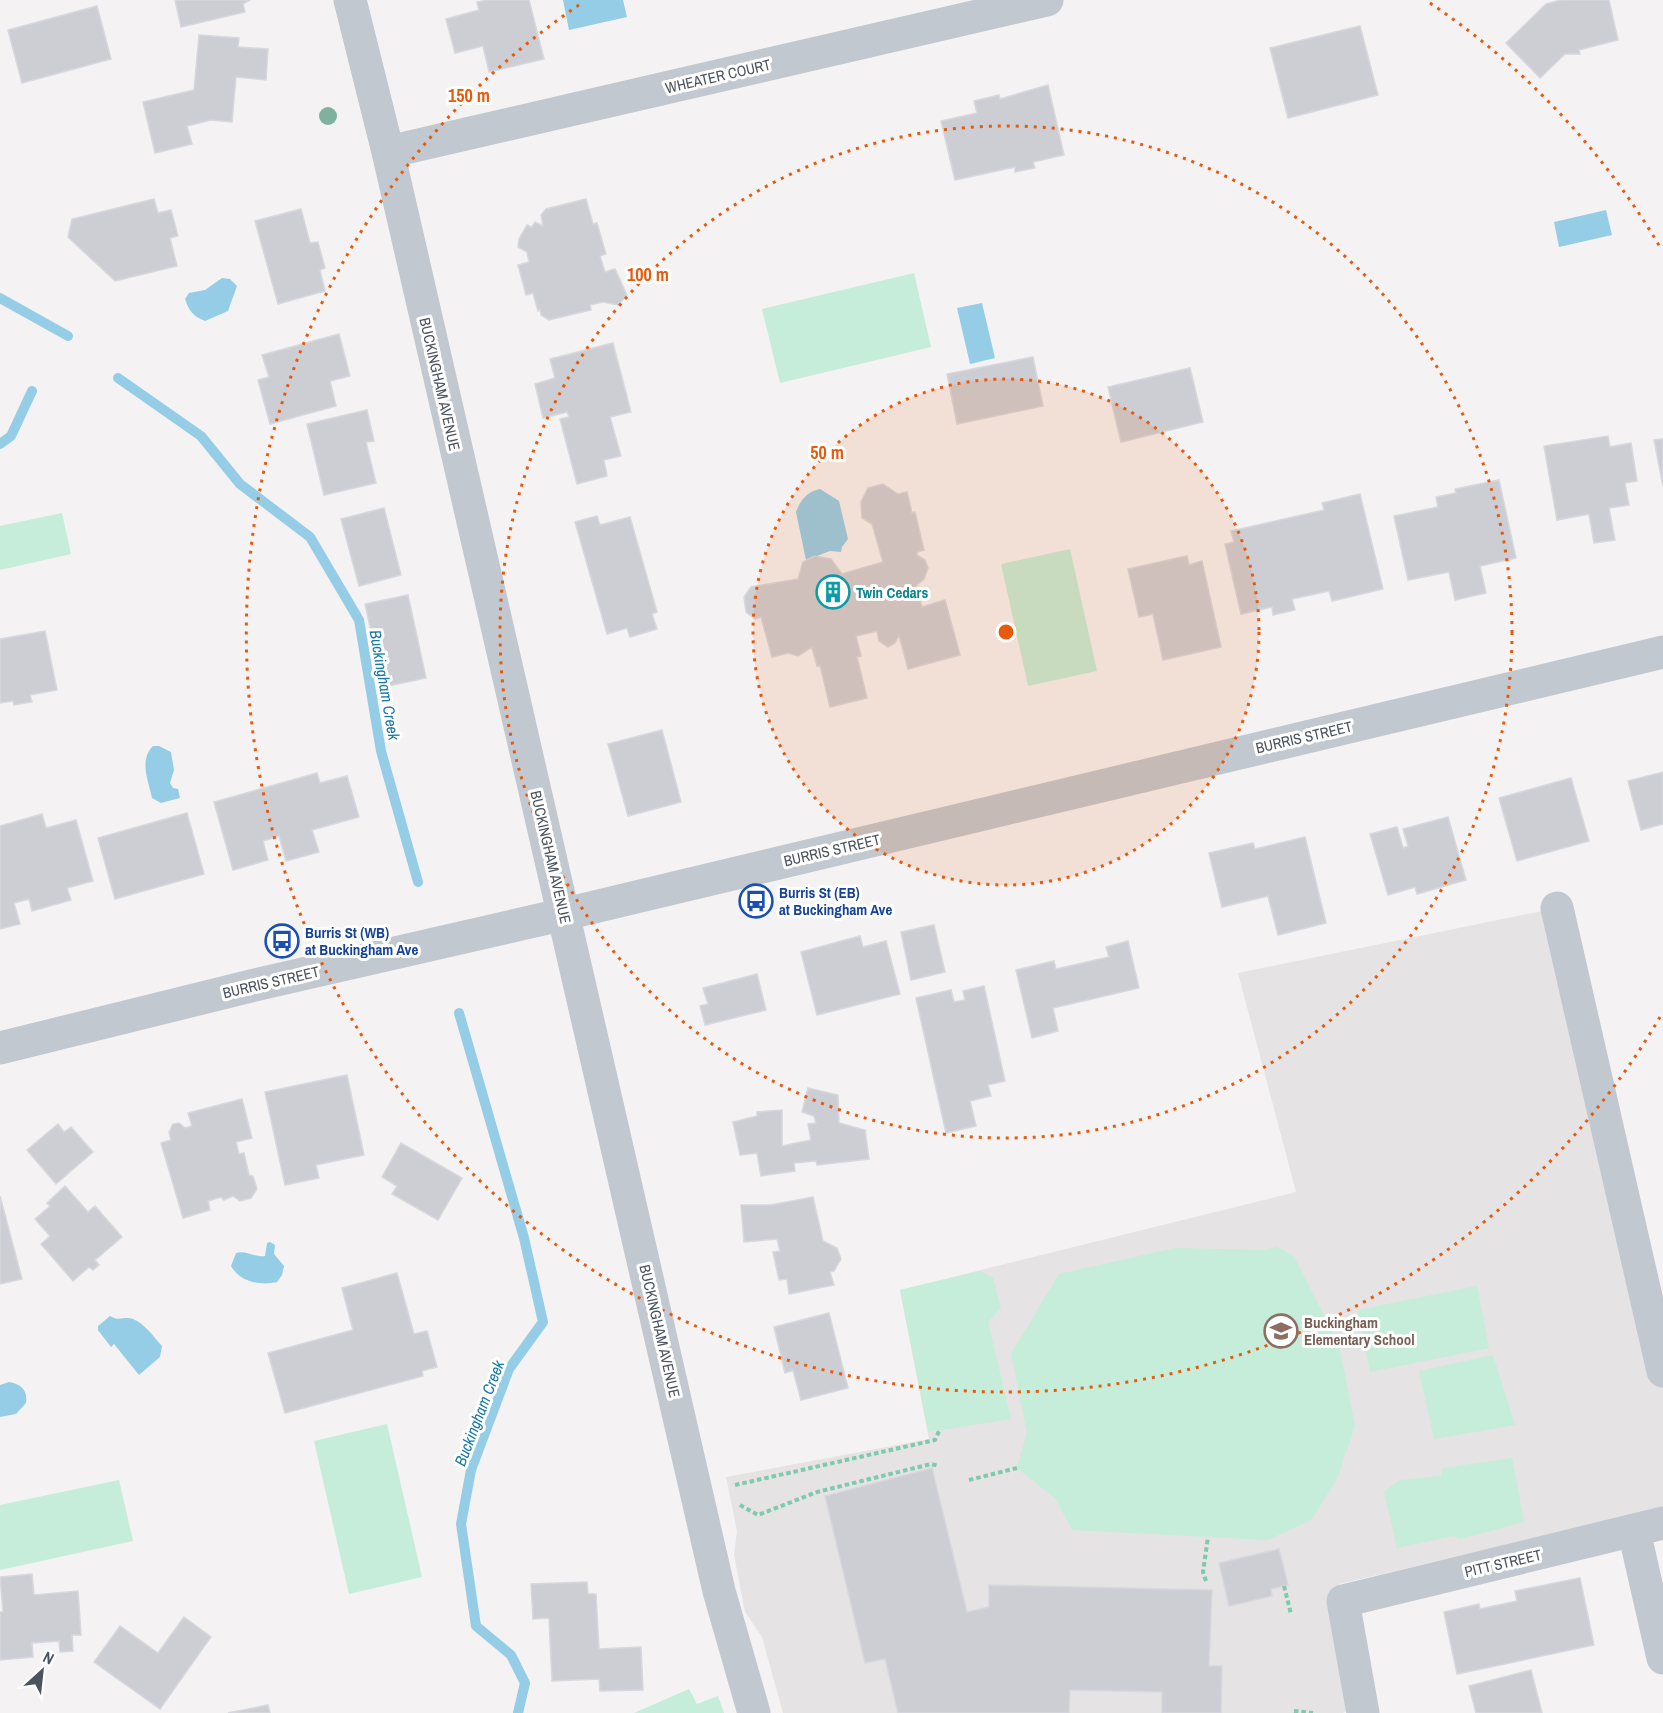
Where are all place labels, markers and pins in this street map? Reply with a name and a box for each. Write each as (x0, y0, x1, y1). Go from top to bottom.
building icon: Twin Cedars (815, 574, 851, 610)
place label: Twin Cedars (856, 582, 928, 603)
centre of rings (996, 622, 1016, 642)
place label: Burris St (EB) at Buckingham Ave (779, 882, 892, 920)
bus stop icon: Burris St (EB) at Buckingham Ave (738, 883, 774, 919)
place label: Burris St (WB) at Buckingham Ave (305, 922, 418, 960)
bus stop icon: Burris St (WB) at Buckingham Ave (264, 923, 300, 959)
place label: Buckingham Elementary School (1304, 1312, 1415, 1350)
school or university icon: Buckingham Elementary School (1263, 1313, 1299, 1349)

